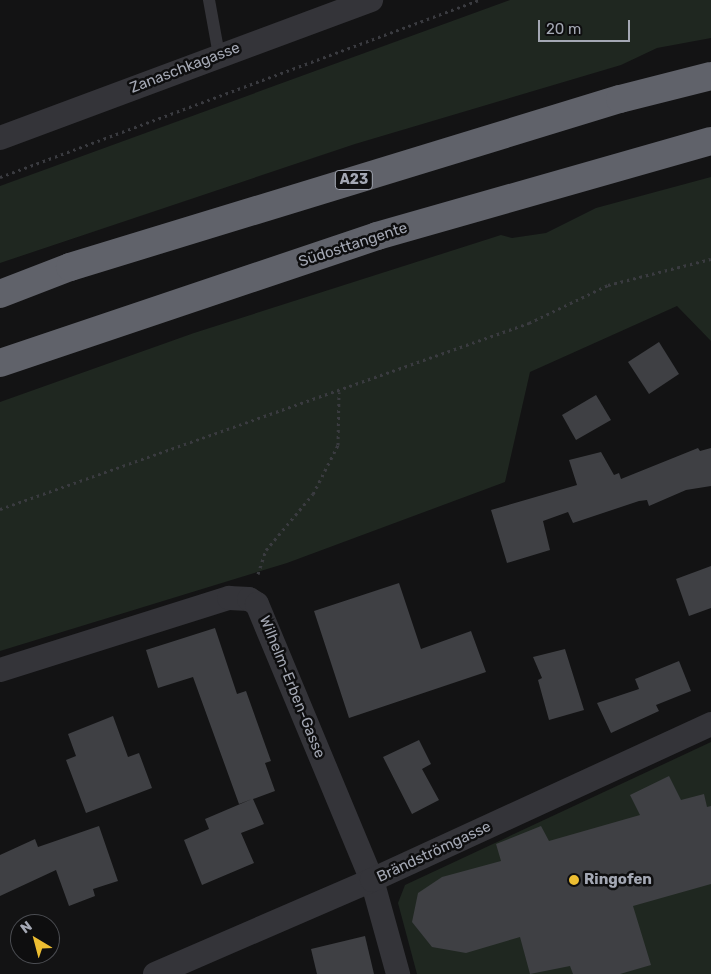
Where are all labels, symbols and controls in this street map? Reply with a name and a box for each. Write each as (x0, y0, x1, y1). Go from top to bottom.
scale bar (541, 10, 634, 42)
text: 20 m (546, 20, 581, 38)
street label: Zanaschkagasse (127, 39, 243, 97)
road number: A23 (334, 168, 374, 192)
street label: Südosttangente (296, 219, 410, 271)
street label: Wilhelm-Erben-Gasse (255, 613, 329, 761)
street label: Brändströmgasse (374, 818, 494, 886)
place label: Ringofen (584, 871, 652, 889)
marker: Ringofen (568, 874, 580, 886)
north arrow (10, 914, 60, 964)
text: N (17, 918, 35, 937)

